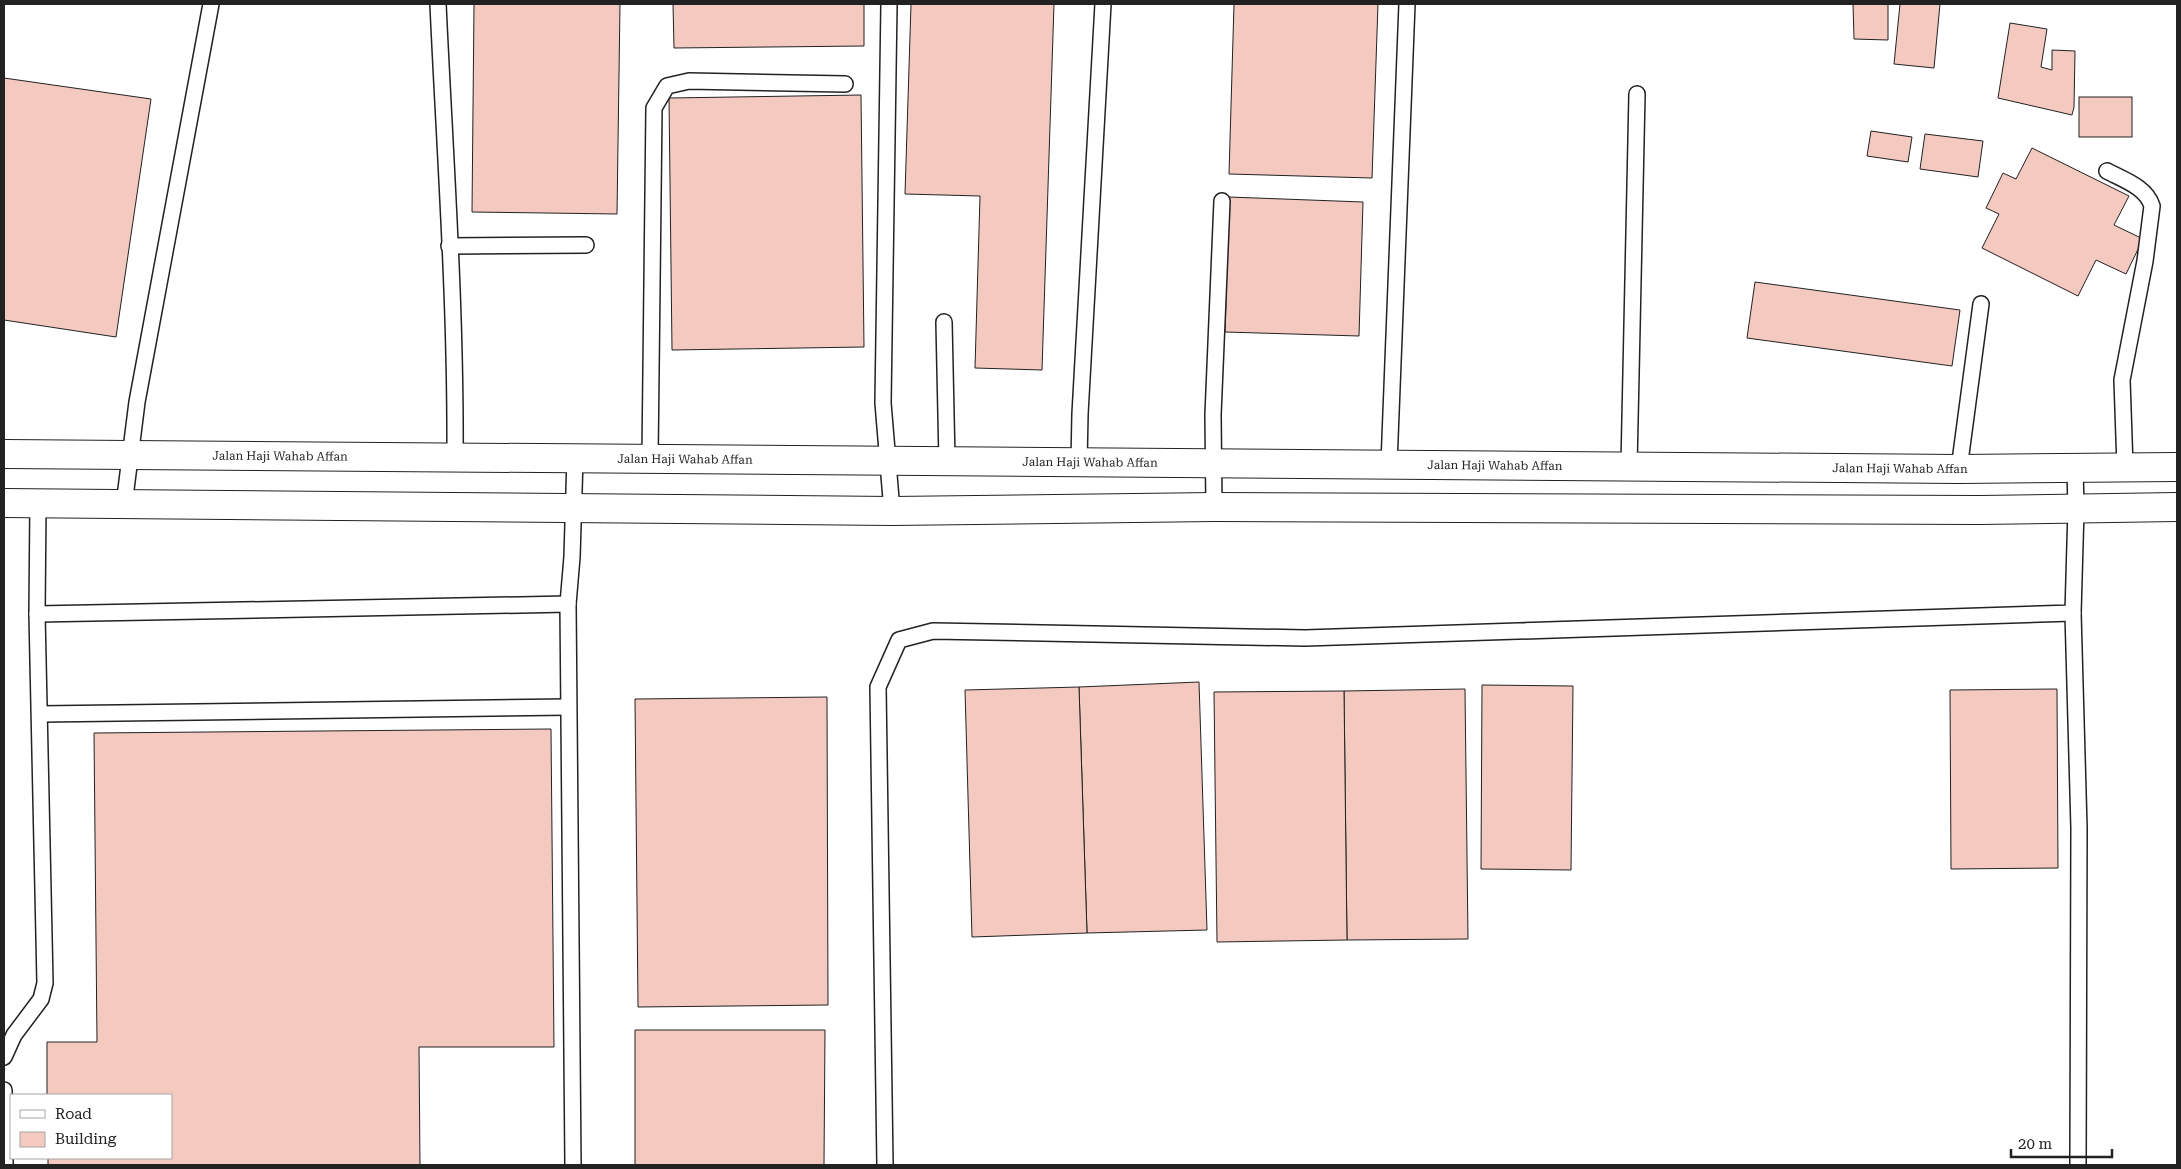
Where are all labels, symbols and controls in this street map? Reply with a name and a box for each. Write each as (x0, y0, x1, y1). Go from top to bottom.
street label: Jalan Haji Wahab Affan (212, 449, 348, 464)
street label: Jalan Haji Wahab Affan (617, 452, 753, 467)
street label: Jalan Haji Wahab Affan (1022, 455, 1158, 470)
street label: Jalan Haji Wahab Affan (1427, 458, 1563, 473)
street label: Jalan Haji Wahab Affan (1832, 461, 1968, 476)
legend (10, 1094, 172, 1159)
text: Road (55, 1105, 92, 1123)
scale bar (2011, 1126, 2112, 1158)
text: Building (55, 1130, 117, 1148)
text: 20 m (2018, 1135, 2053, 1153)

